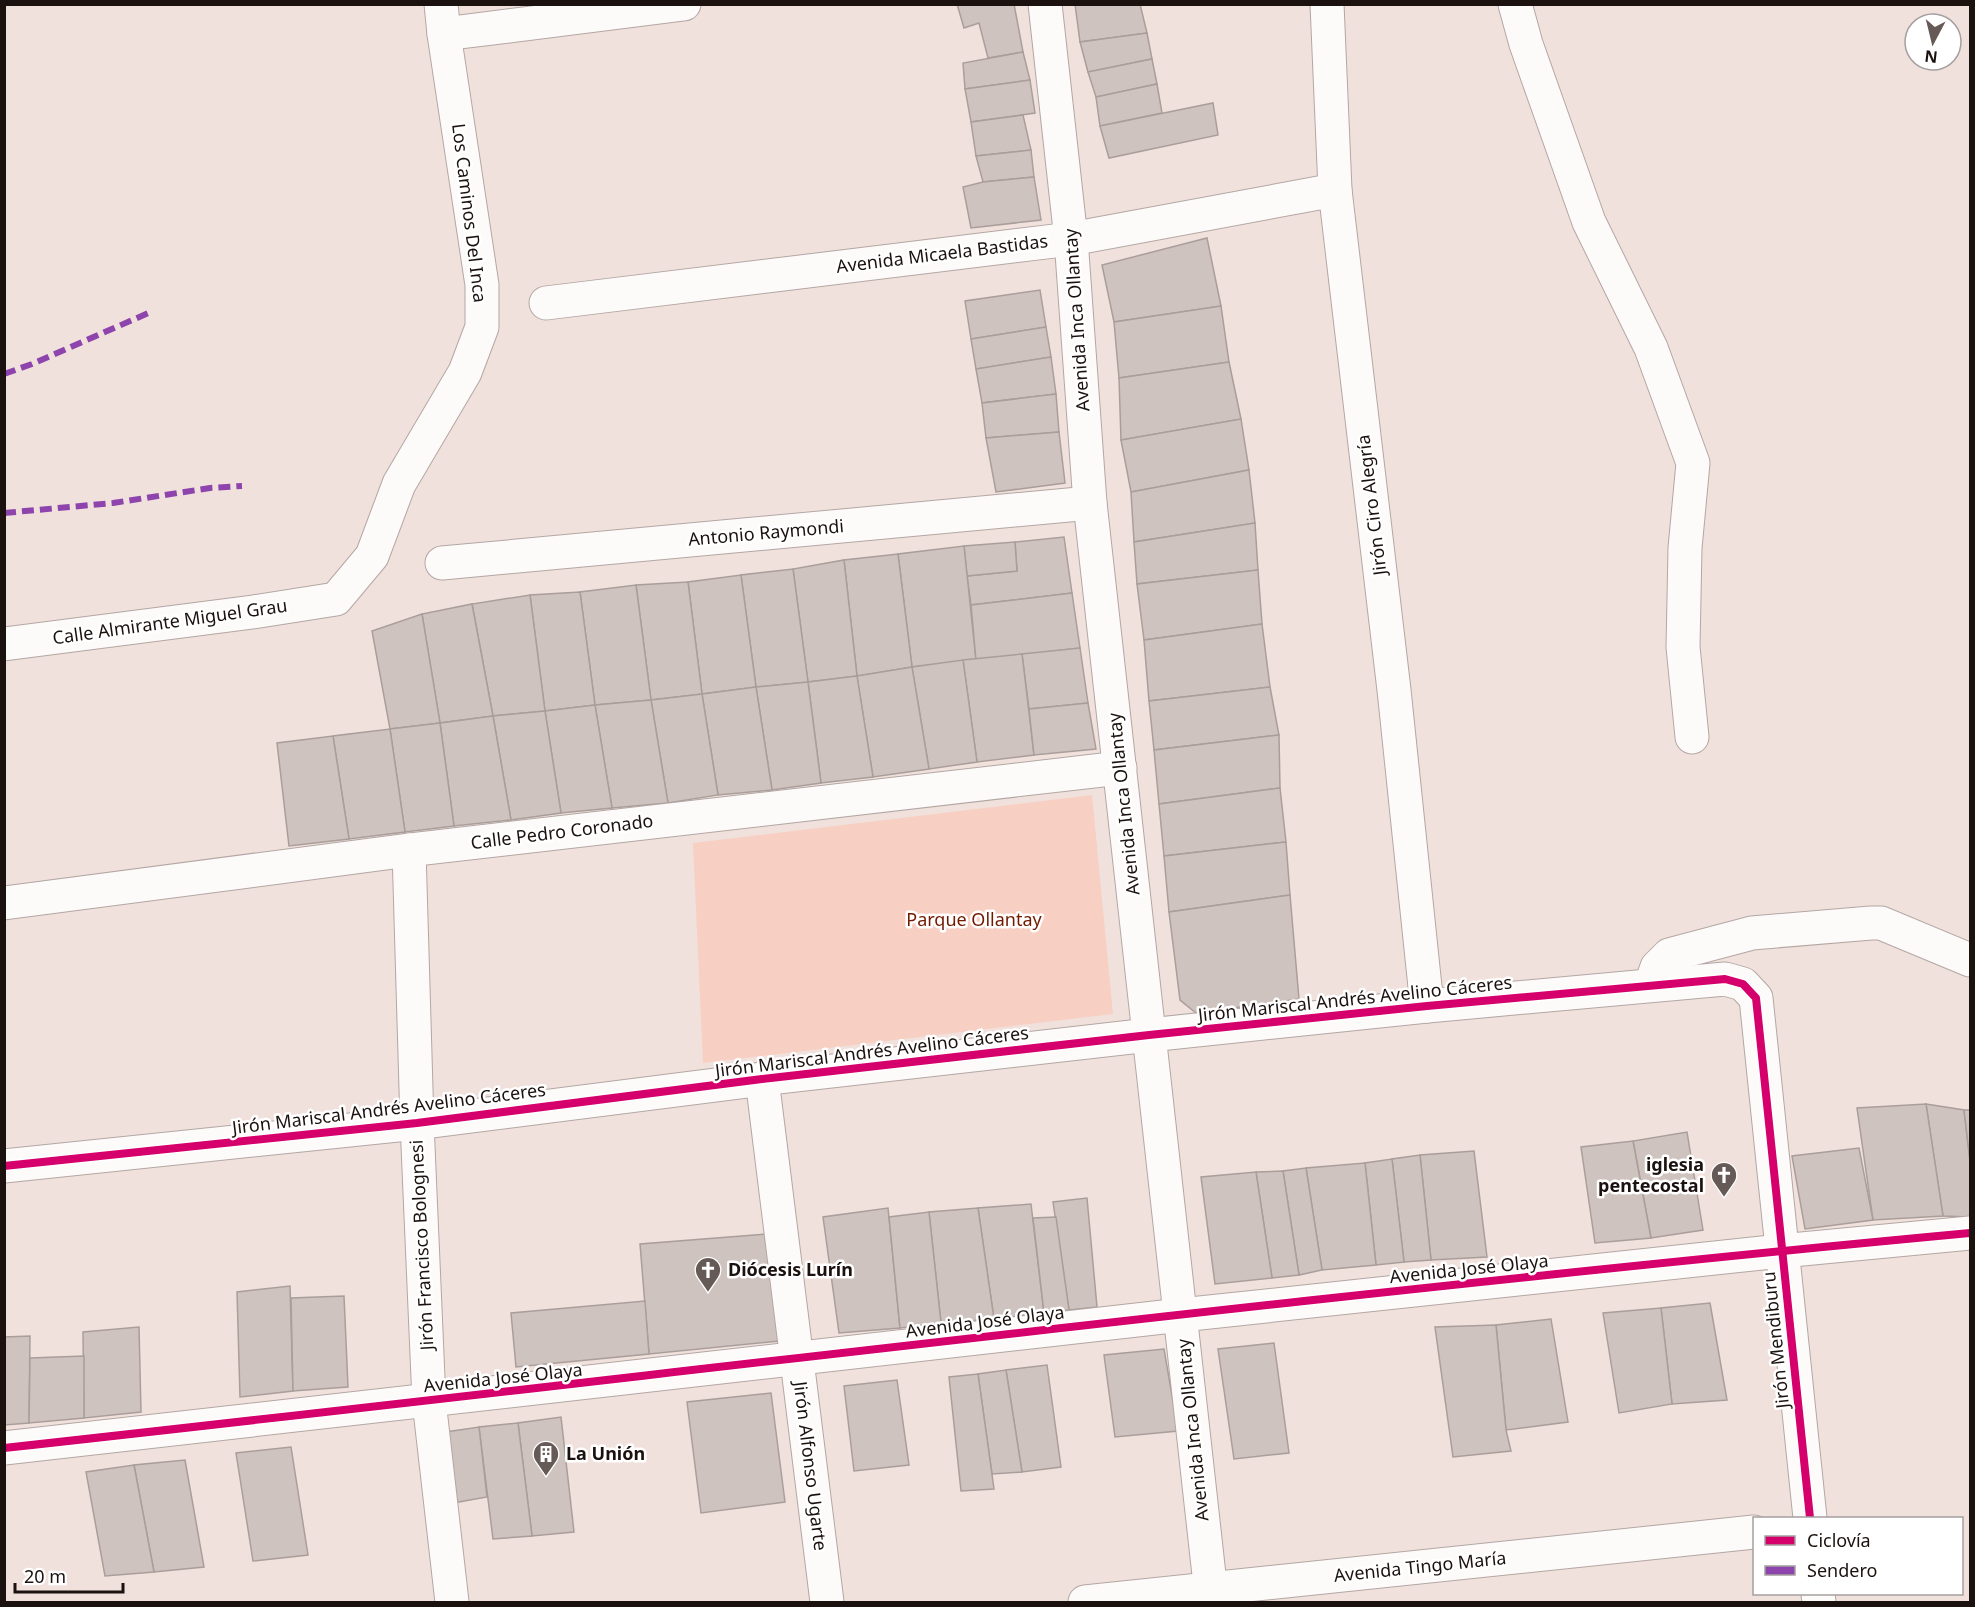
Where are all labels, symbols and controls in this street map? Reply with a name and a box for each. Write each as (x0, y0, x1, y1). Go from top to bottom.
north arrow (1903, 12, 1963, 72)
text: N (1923, 45, 1939, 69)
street label: Los Caminos Del Inca (447, 122, 493, 304)
street label: Avenida Inca Ollantay (1058, 227, 1094, 412)
street label: Avenida Micaela Bastidas (835, 228, 1049, 278)
street label: Jirón Ciro Alegría (1350, 433, 1392, 579)
street label: Antonio Raymondi (687, 513, 845, 551)
street label: Calle Almirante Miguel Grau (51, 593, 289, 649)
street label: Avenida Inca Ollantay (1101, 711, 1145, 897)
street label: Calle Pedro Coronado (469, 808, 655, 854)
park label: Parque Ollantay (906, 907, 1043, 931)
street label: Jirón Mariscal Andrés Avelino Cáceres (1195, 970, 1513, 1027)
street label: Jirón Mariscal Andrés Avelino Cáceres (712, 1020, 1030, 1082)
street label: Jirón Mariscal Andrés Avelino Cáceres (229, 1077, 547, 1139)
street label: Jirón Francisco Bolognesi (404, 1139, 439, 1353)
place label: iglesia pentecostal (1598, 1152, 1704, 1197)
church icon: iglesia pentecostal (1709, 1160, 1739, 1198)
street label: Avenida José Olaya (1388, 1248, 1550, 1288)
church icon: Diócesis Lurín (693, 1255, 723, 1293)
place label: Diócesis Lurín (728, 1257, 853, 1281)
street label: Jirón Mendiburu (1756, 1271, 1794, 1412)
street label: Avenida José Olaya (904, 1299, 1066, 1343)
street label: Avenida Inca Ollantay (1170, 1337, 1214, 1523)
street label: Avenida José Olaya (422, 1357, 584, 1397)
street label: Jirón Alfonso Ugarte (788, 1378, 833, 1552)
building icon: La Unión (531, 1439, 561, 1477)
place label: La Unión (566, 1441, 645, 1465)
legend (1753, 1517, 1963, 1595)
text: Ciclovía (1807, 1528, 1871, 1552)
street label: Avenida Tingo María (1332, 1545, 1507, 1587)
scale bar (15, 1556, 123, 1594)
text: Sendero (1807, 1558, 1877, 1582)
text: 20 m (24, 1564, 66, 1588)

